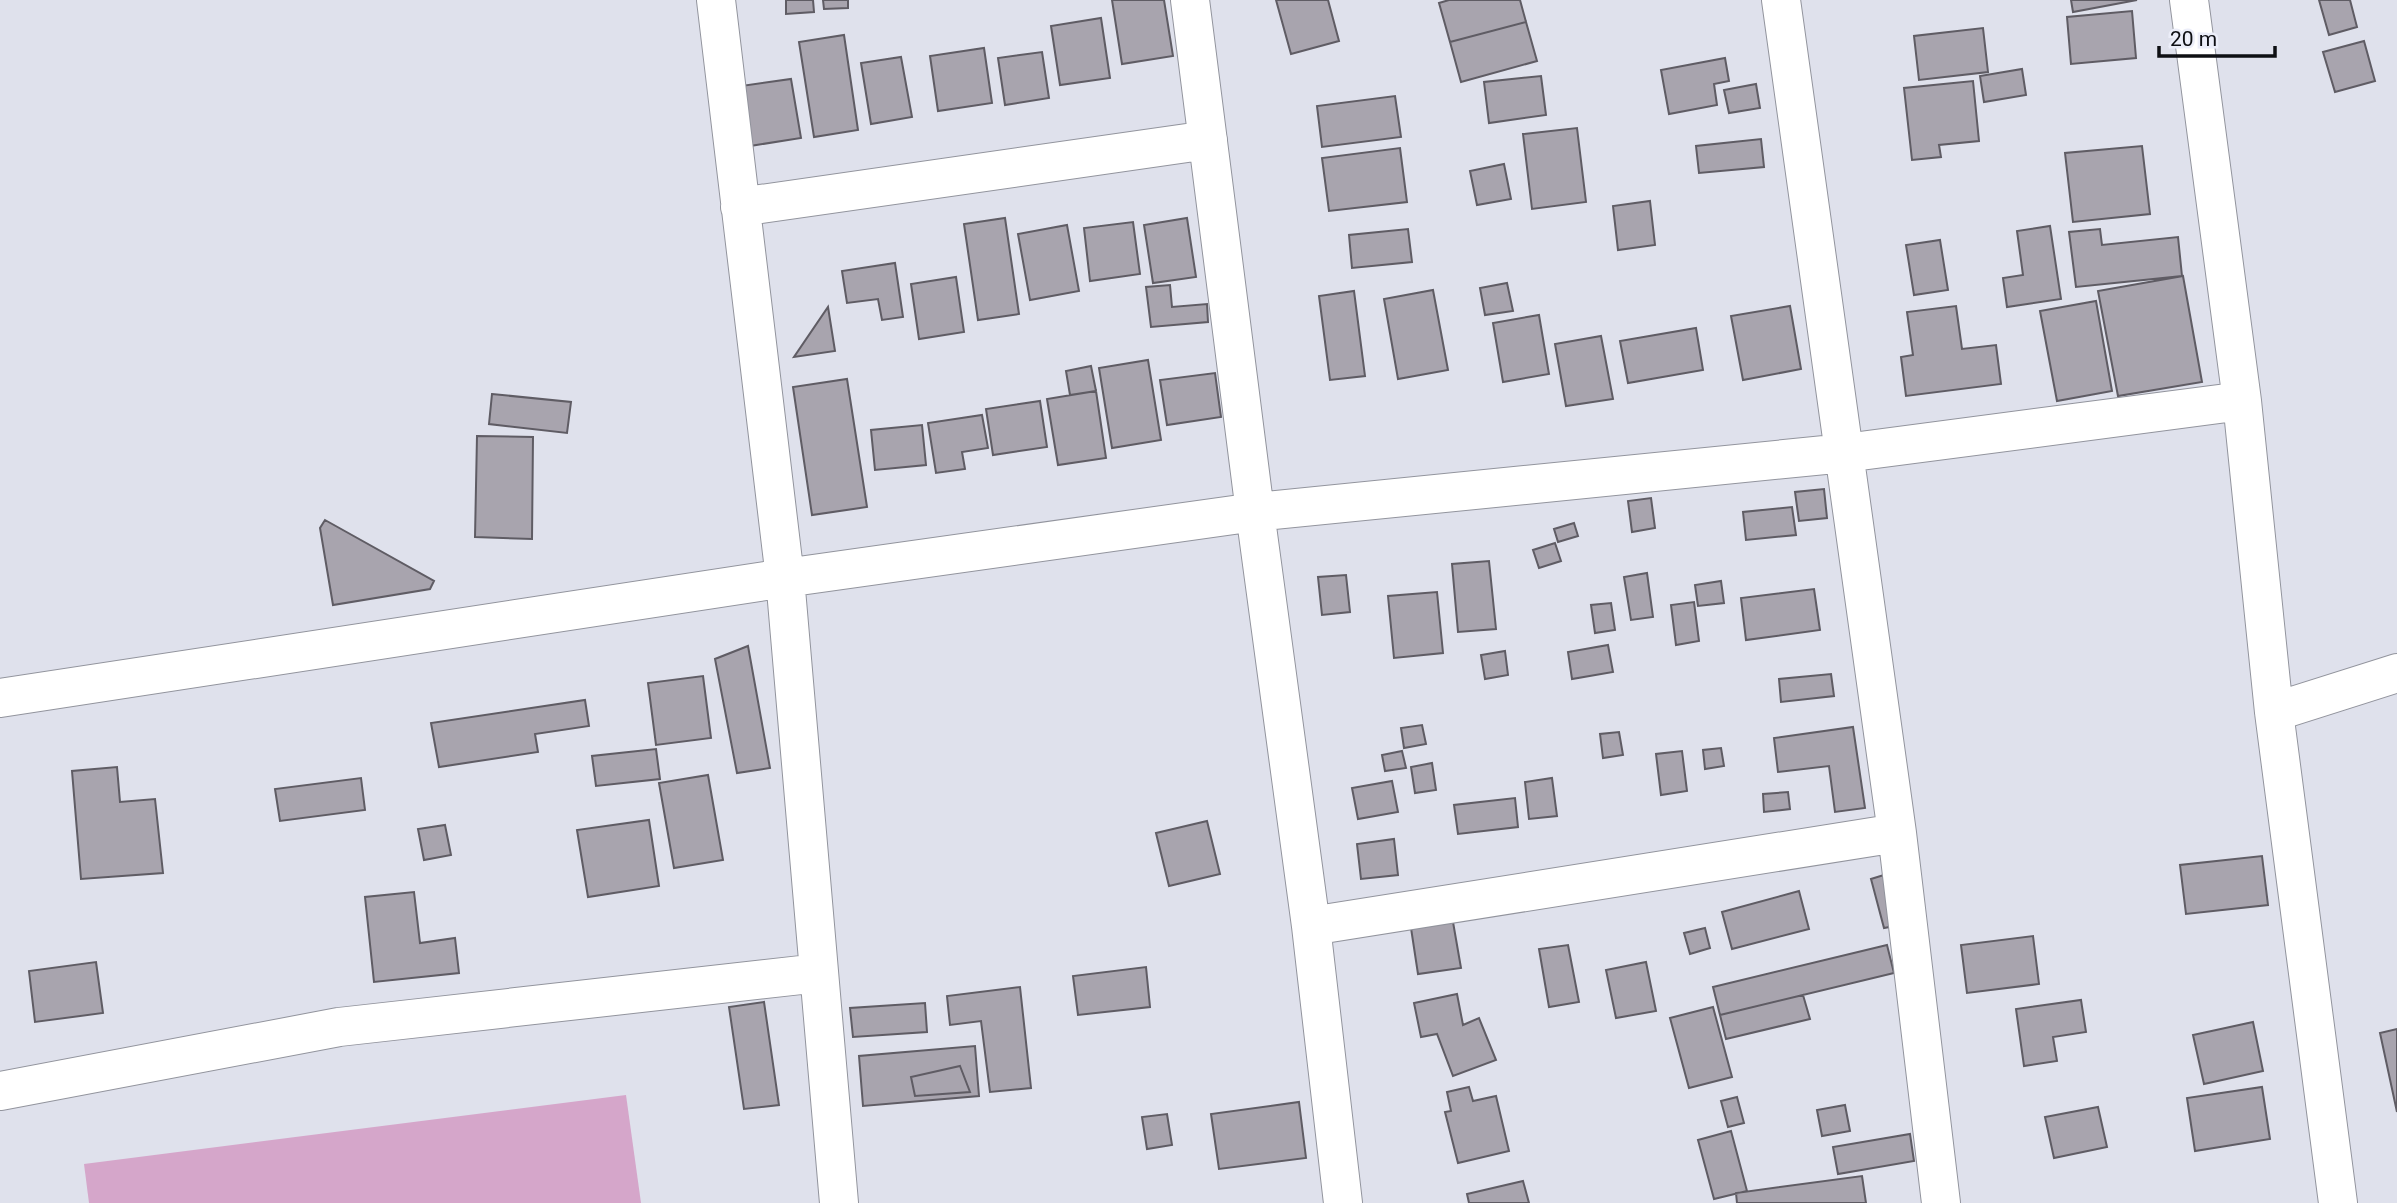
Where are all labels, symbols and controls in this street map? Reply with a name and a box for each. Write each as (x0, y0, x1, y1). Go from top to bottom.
scale bar (2159, 14, 2274, 58)
text: 20 m (2170, 27, 2217, 51)

